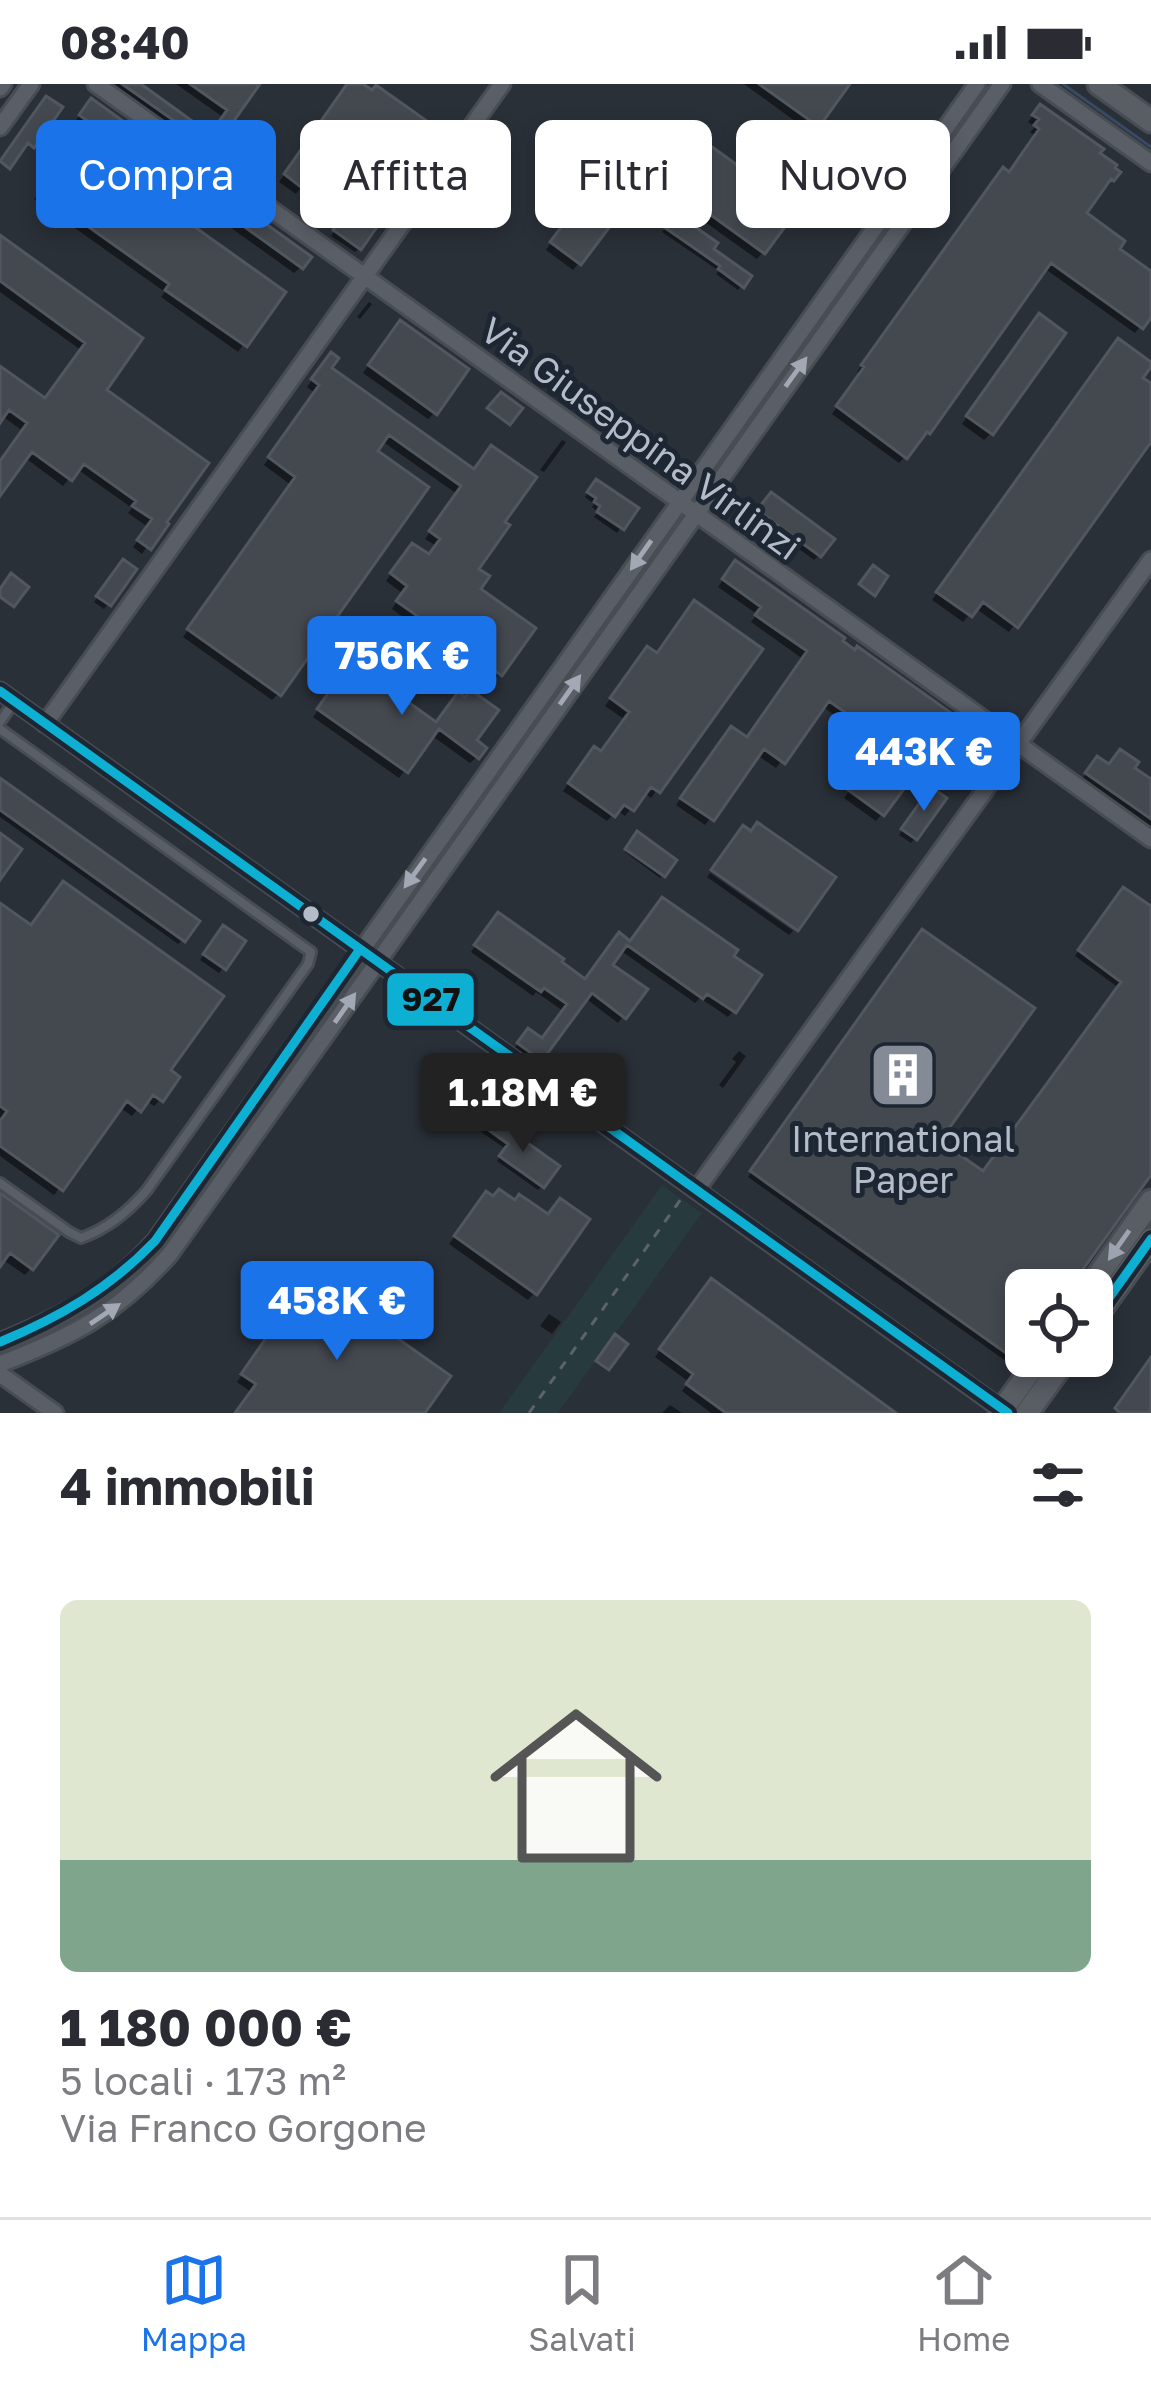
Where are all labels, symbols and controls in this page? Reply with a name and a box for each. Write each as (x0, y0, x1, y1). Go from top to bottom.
text: 08:40 (60, 15, 190, 69)
chip: Compra (36, 120, 276, 228)
chip: Affitta (300, 120, 511, 228)
chip: Filtri (535, 120, 712, 228)
chip: Nuovo (736, 120, 950, 228)
street label: Via Giuseppina Virlinzi (473, 308, 809, 568)
one-way arrow (784, 356, 807, 388)
one-way arrow (630, 539, 653, 571)
pin: 756K € (304, 616, 500, 718)
text: 756K € (334, 631, 470, 678)
one-way arrow (558, 674, 581, 706)
pin: 443K € (826, 712, 1022, 814)
text: 443K € (855, 727, 993, 774)
one-way arrow (403, 857, 427, 889)
unlabelled marker (300, 903, 322, 925)
line badge: 927 (385, 971, 476, 1028)
text: 927 (401, 979, 461, 1018)
one-way arrow (333, 992, 356, 1025)
building icon: International Paper (868, 1040, 938, 1110)
pin: 1.18M € (412, 1053, 634, 1155)
text: 1.18M € (448, 1068, 598, 1115)
place label: International Paper (791, 1117, 1015, 1201)
one-way arrow (1108, 1229, 1132, 1261)
pin: 458K € (239, 1261, 435, 1363)
map controls (1005, 1269, 1113, 1377)
button: locate (1005, 1269, 1113, 1377)
text: 458K € (268, 1276, 406, 1323)
one-way arrow (89, 1303, 122, 1325)
icon: filters (1025, 1452, 1091, 1518)
text: 4 immobili (60, 1455, 315, 1516)
icon: home (468, 1678, 684, 1894)
text: 1 180 000 € (60, 1996, 352, 2057)
text: 5 locali · 173 m² (60, 2057, 346, 2104)
text: Via Franco Gorgone (60, 2104, 427, 2151)
tab: Mappa (141, 2247, 247, 2358)
tab: Salvati (528, 2247, 636, 2358)
tab: Home (917, 2247, 1010, 2358)

